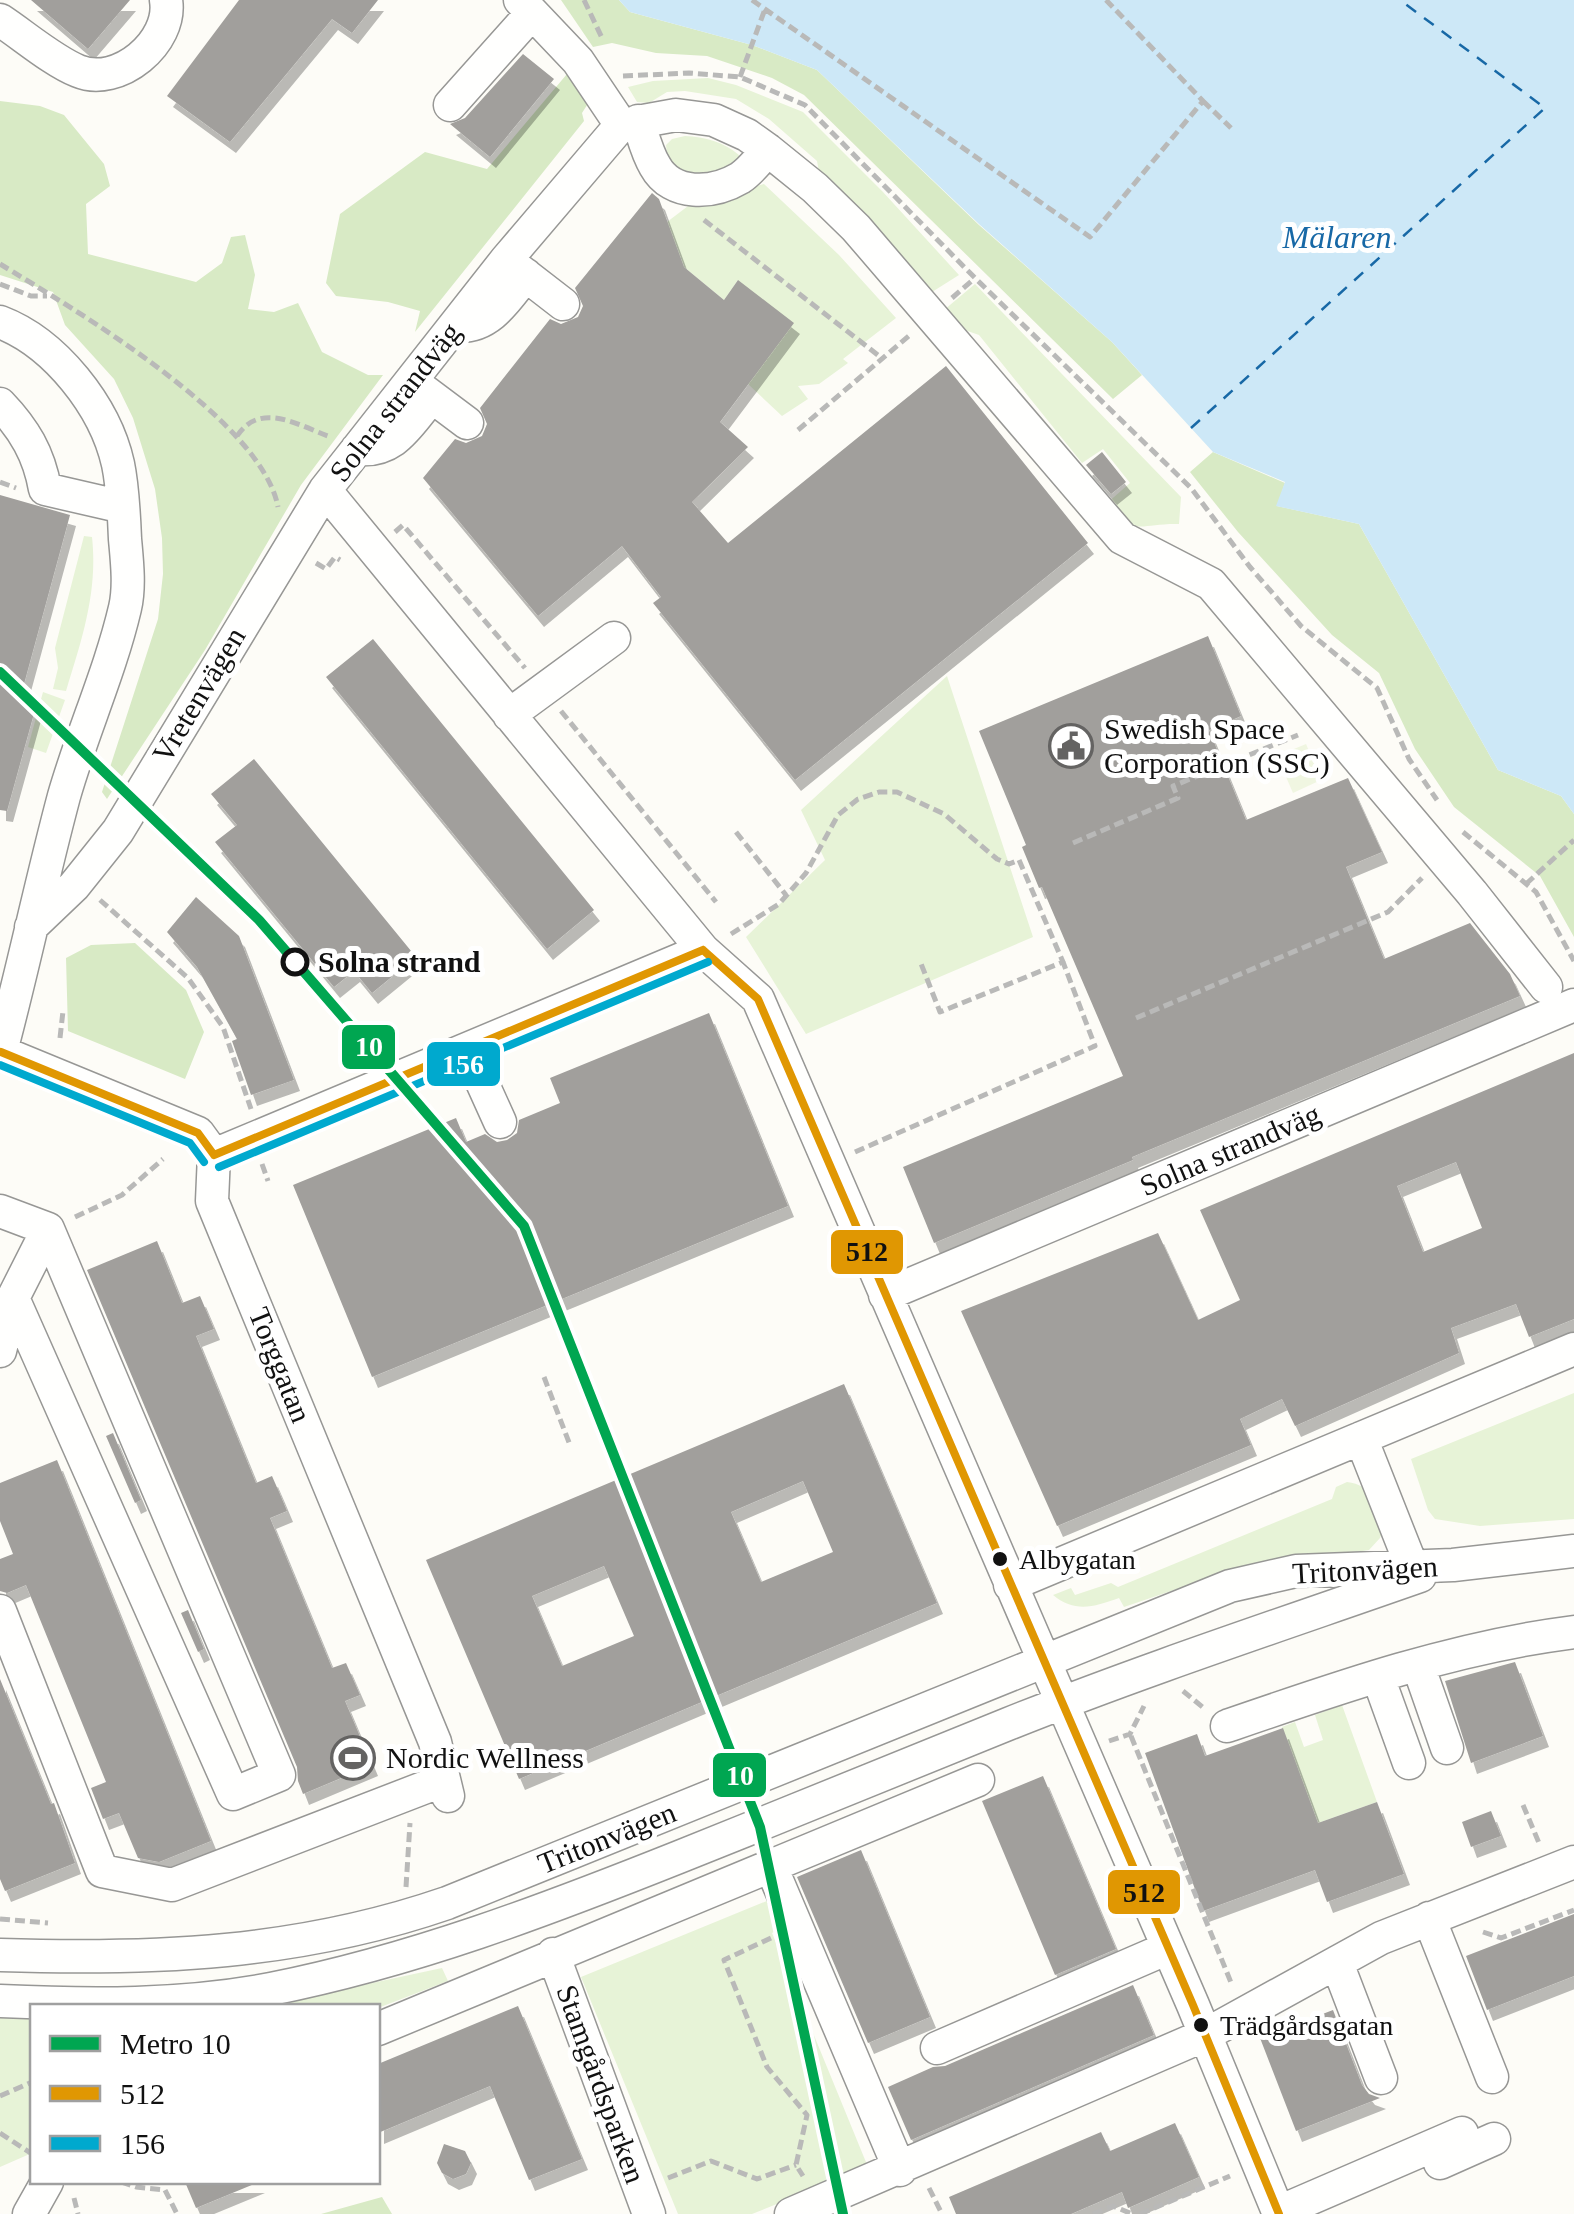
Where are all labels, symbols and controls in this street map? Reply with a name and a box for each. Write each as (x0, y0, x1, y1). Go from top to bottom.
water label: Mälaren (1281, 219, 1392, 255)
street label: Solna strandväg (322, 316, 467, 488)
street label: Vretenvägen (145, 621, 252, 768)
place label: Swedish Space Corporation (SSC) (1104, 712, 1330, 780)
public building icon: Swedish Space Corporation (SSC) (1048, 723, 1094, 769)
place label: Solna strand (318, 945, 481, 978)
marker: Solna strand (282, 949, 308, 975)
line badge: 10 (340, 1023, 397, 1071)
text: 10 (355, 1031, 383, 1062)
line badge: 156 (425, 1040, 502, 1088)
text: 156 (442, 1049, 484, 1080)
street label: Solna strandväg (1135, 1097, 1325, 1202)
line badge: 512 (829, 1228, 905, 1276)
text: 512 (846, 1236, 888, 1267)
street label: Torggatan (243, 1303, 318, 1427)
place label: Albygatan (1019, 1544, 1136, 1575)
marker: Albygatan (990, 1549, 1010, 1569)
street label: Tritonvägen (1291, 1549, 1439, 1590)
sports icon: Nordic Wellness (330, 1735, 376, 1781)
place label: Nordic Wellness (386, 1741, 584, 1774)
line badge: 10 (711, 1751, 768, 1799)
text: 10 (726, 1760, 754, 1791)
street label: Tritonvägen (533, 1795, 680, 1880)
line badge: 512 (1106, 1868, 1182, 1916)
text: 512 (1123, 1877, 1165, 1908)
street label: Stamgårdsparken (550, 1980, 653, 2187)
legend (30, 2004, 380, 2184)
place label: Trädgårdsgatan (1220, 2010, 1393, 2041)
marker: Trädgårdsgatan (1191, 2015, 1211, 2035)
text: Metro 10 (120, 2027, 231, 2060)
text: 512 (120, 2077, 165, 2110)
text: 156 (120, 2127, 165, 2160)

